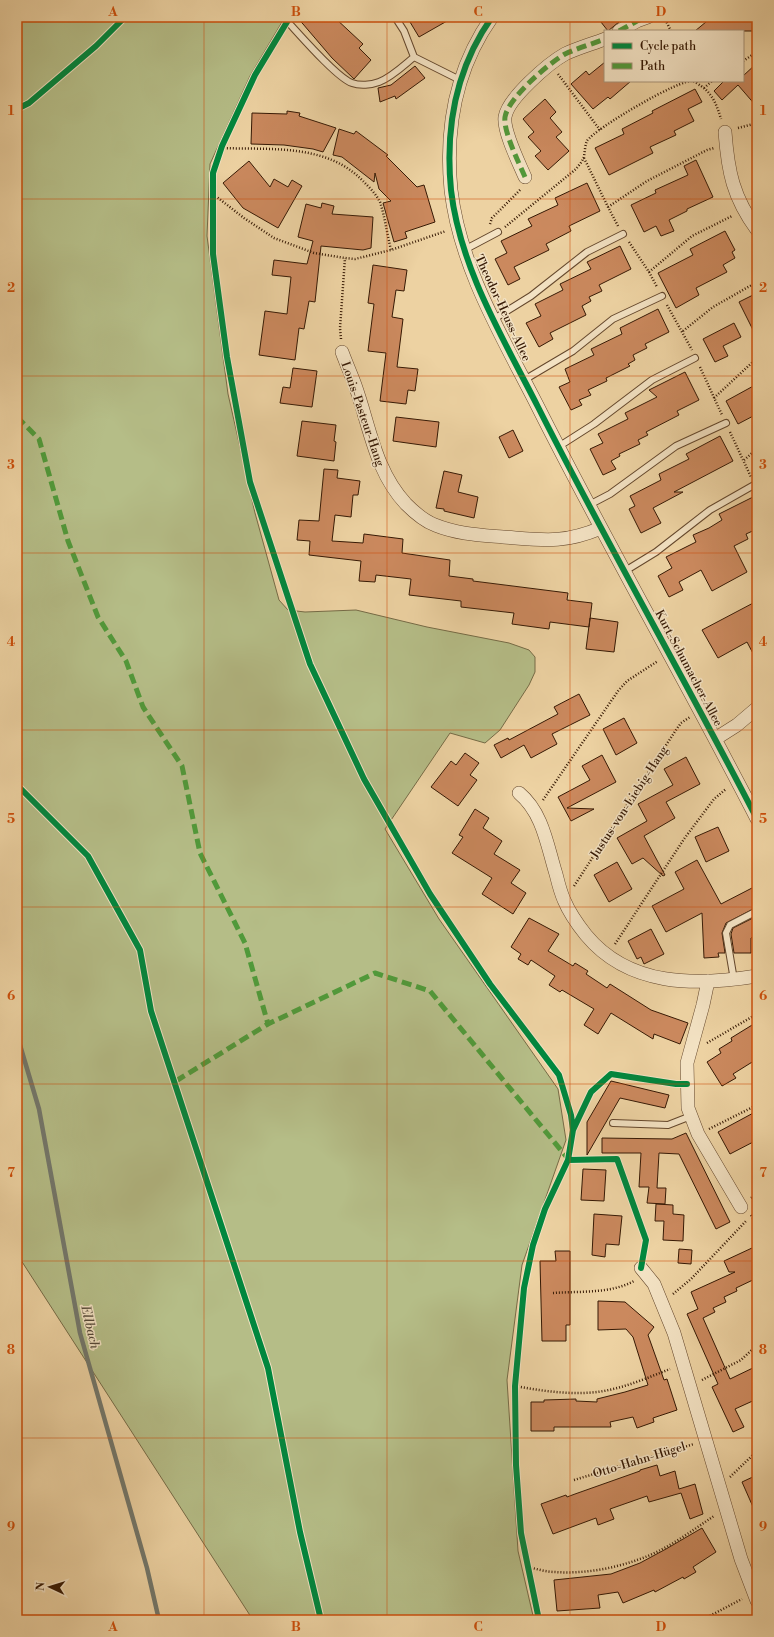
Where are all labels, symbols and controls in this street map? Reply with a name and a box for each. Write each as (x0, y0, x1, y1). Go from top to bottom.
text: A (107, 4, 118, 20)
text: B (291, 4, 301, 20)
text: C (473, 4, 483, 20)
text: D (656, 4, 666, 20)
legend (604, 30, 744, 82)
text: Cycle path (640, 39, 696, 54)
text: Path (640, 59, 665, 74)
text: 1 (8, 103, 15, 119)
text: 1 (760, 103, 767, 119)
street label: Theodor-Heuss-Allee (471, 252, 534, 364)
text: 2 (7, 280, 15, 296)
text: 2 (759, 280, 767, 296)
street label: Louis-Pasteur-Hang (338, 360, 388, 469)
text: 3 (7, 457, 15, 473)
text: 3 (759, 457, 767, 473)
street label: Kurt-Schumacher-Allee (651, 607, 726, 729)
text: 4 (7, 634, 16, 650)
text: 4 (759, 634, 768, 650)
street label: Justus-von-Liebig-Hang (587, 742, 672, 862)
text: 5 (7, 811, 15, 827)
text: 5 (759, 811, 767, 827)
text: 6 (7, 988, 15, 1004)
text: 6 (759, 988, 767, 1004)
text: 7 (7, 1165, 15, 1181)
text: 7 (759, 1165, 767, 1181)
water label: Ellbach (77, 1303, 103, 1351)
text: 8 (7, 1342, 15, 1358)
text: 8 (759, 1342, 767, 1358)
street label: Otto-Hahn-Hügel (591, 1439, 688, 1482)
text: 9 (7, 1519, 15, 1535)
text: 9 (759, 1519, 767, 1535)
north arrow (30, 1567, 70, 1607)
text: N (34, 1581, 48, 1591)
text: A (107, 1619, 118, 1635)
text: B (291, 1619, 301, 1635)
text: C (473, 1619, 483, 1635)
text: D (656, 1619, 666, 1635)

